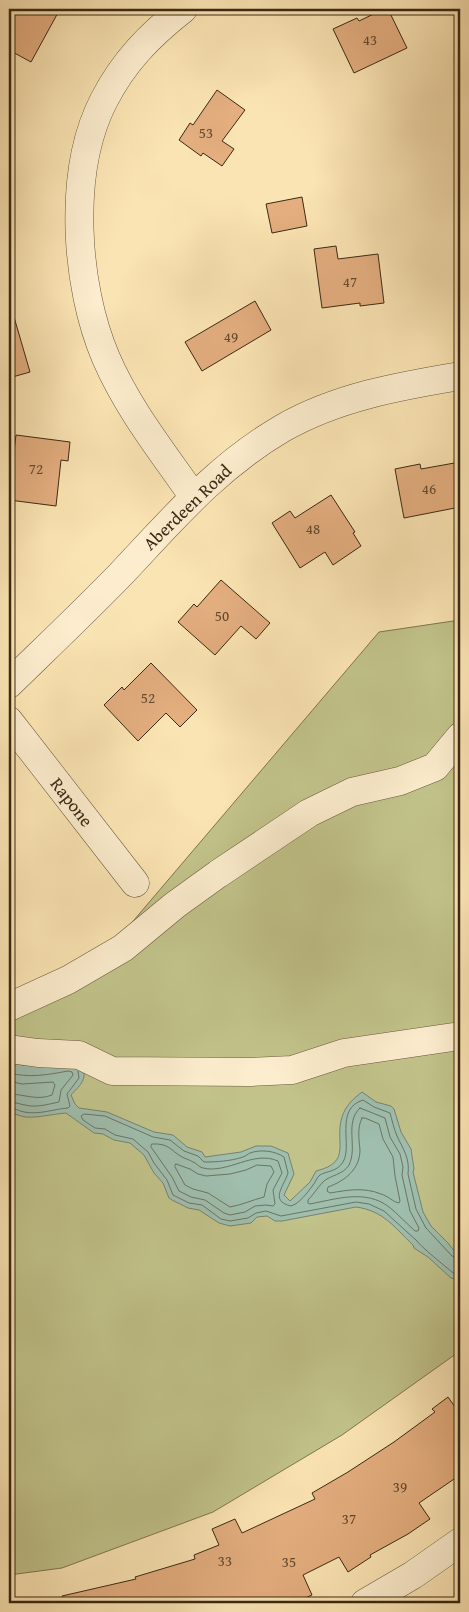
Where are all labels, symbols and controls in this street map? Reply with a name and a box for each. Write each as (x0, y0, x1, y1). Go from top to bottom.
house number: 43 (363, 29, 377, 50)
house number: 53 (199, 122, 213, 143)
house number: 47 (343, 271, 357, 292)
house number: 49 (224, 326, 238, 347)
street label: Aberdeen Road (137, 457, 238, 556)
house number: 72 (29, 458, 43, 479)
house number: 46 (422, 478, 436, 499)
house number: 48 (306, 518, 320, 539)
house number: 50 (215, 605, 229, 626)
house number: 52 (141, 687, 155, 708)
street label: Rapone (44, 771, 100, 833)
house number: 39 (393, 1476, 407, 1497)
house number: 37 (342, 1508, 356, 1529)
house number: 33 (218, 1550, 232, 1571)
house number: 35 (282, 1551, 296, 1572)

